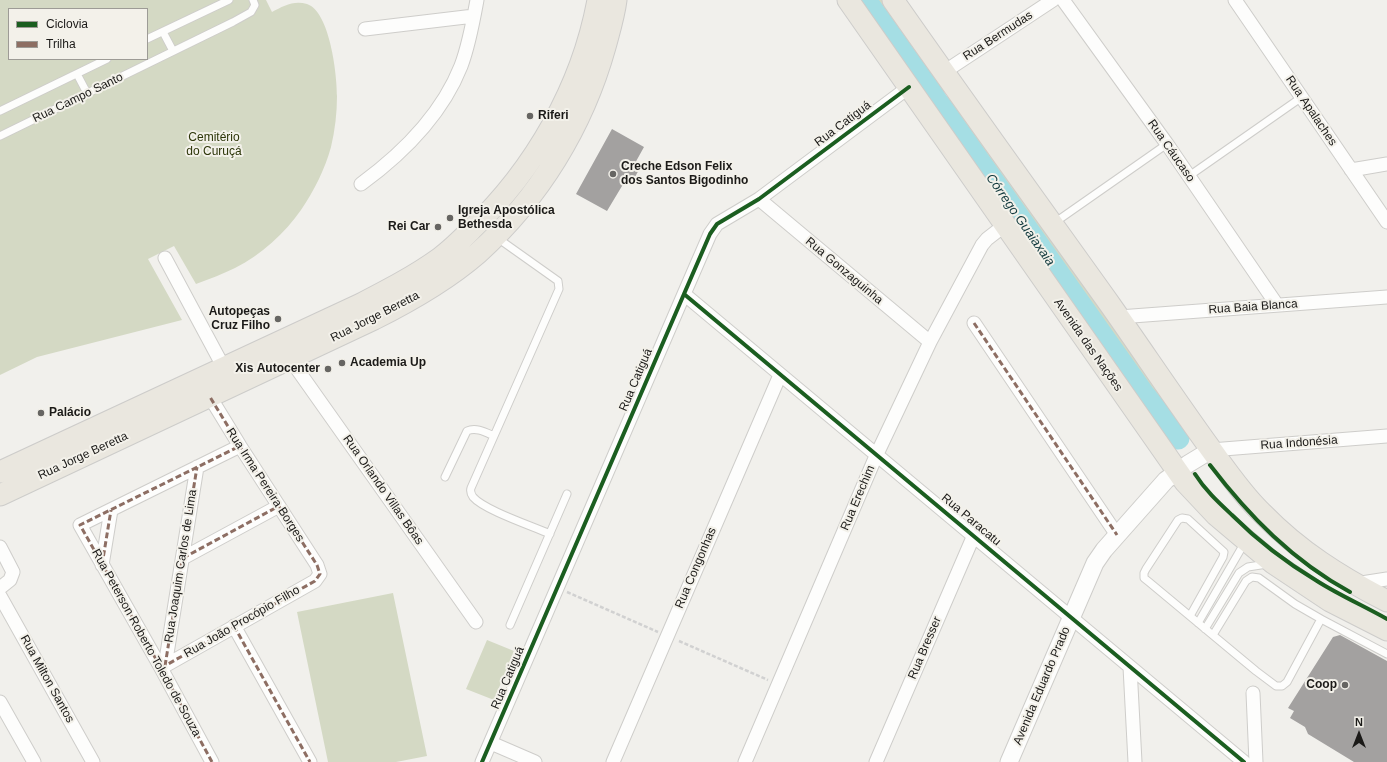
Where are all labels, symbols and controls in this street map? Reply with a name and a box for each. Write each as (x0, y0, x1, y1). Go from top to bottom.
legend (8, 8, 148, 60)
street label: Rua Bermudas (961, 8, 1035, 64)
text: Ciclovia (46, 17, 88, 31)
text: Trilha (46, 37, 76, 51)
street label: Rua Campo Santo (30, 70, 126, 126)
street label: Rua Apalaches (1282, 73, 1340, 149)
street label: Rua Catiguá (812, 98, 874, 150)
place label: Riferi (538, 109, 569, 123)
marker: Riferi (525, 111, 535, 121)
street label: Rua Cáucaso (1144, 117, 1198, 185)
park label: Cemitério do Curuçá (186, 131, 242, 159)
place label: Creche Edson Felix dos Santos Bigodinho (621, 160, 748, 188)
marker: Creche Edson Felix dos Santos Bigodinho (608, 169, 618, 179)
water label: Córrego Guaiaxaia (982, 171, 1058, 269)
place label: Igreja Apostólica Bethesda (458, 204, 555, 232)
marker: Igreja Apostólica Bethesda (445, 213, 455, 223)
place label: Rei Car (388, 220, 430, 234)
marker: Rei Car (433, 222, 443, 232)
street label: Rua Gonzaguinha (802, 234, 886, 308)
street label: Rua Jorge Beretta (328, 288, 422, 346)
street label: Avenida das Nações (1051, 296, 1125, 394)
street label: Rua Baia Blanca (1208, 297, 1298, 317)
place label: Autopeças Cruz Filho (209, 305, 270, 333)
marker: Autopeças Cruz Filho (273, 314, 283, 324)
street label: Rua Catiguá (616, 346, 656, 414)
place label: Academia Up (350, 356, 426, 370)
marker: Academia Up (337, 358, 347, 368)
place label: Xis Autocenter (235, 362, 320, 376)
marker: Xis Autocenter (323, 364, 333, 374)
place label: Palácio (49, 406, 91, 420)
marker: Palácio (36, 408, 46, 418)
street label: Rua Irma Pereira Borges (223, 425, 307, 545)
street label: Rua Jorge Beretta (36, 429, 130, 483)
street label: Rua Orlando Villas Bôas (340, 432, 426, 548)
street label: Rua Indonésia (1260, 433, 1338, 453)
street label: Rua Erechim (838, 463, 878, 533)
street label: Rua Joaquim Carlos de Lima (162, 488, 200, 644)
street label: Rua Paracatu (938, 491, 1004, 549)
street label: Rua Congonhas (672, 525, 720, 611)
street label: Rua Peterson Roberto Toledo de Souza (88, 547, 204, 739)
street label: Rua João Procópio Filho (181, 583, 303, 661)
street label: Rua Bresser (905, 614, 945, 682)
street label: Avenida Eduardo Prado (1011, 625, 1073, 747)
street label: Rua Milton Santos (17, 633, 77, 725)
street label: Rua Catiguá (488, 644, 528, 712)
place label: Coop (1306, 678, 1337, 692)
marker: Coop (1340, 680, 1350, 690)
north arrow (1339, 714, 1379, 754)
text: N (1355, 716, 1363, 728)

